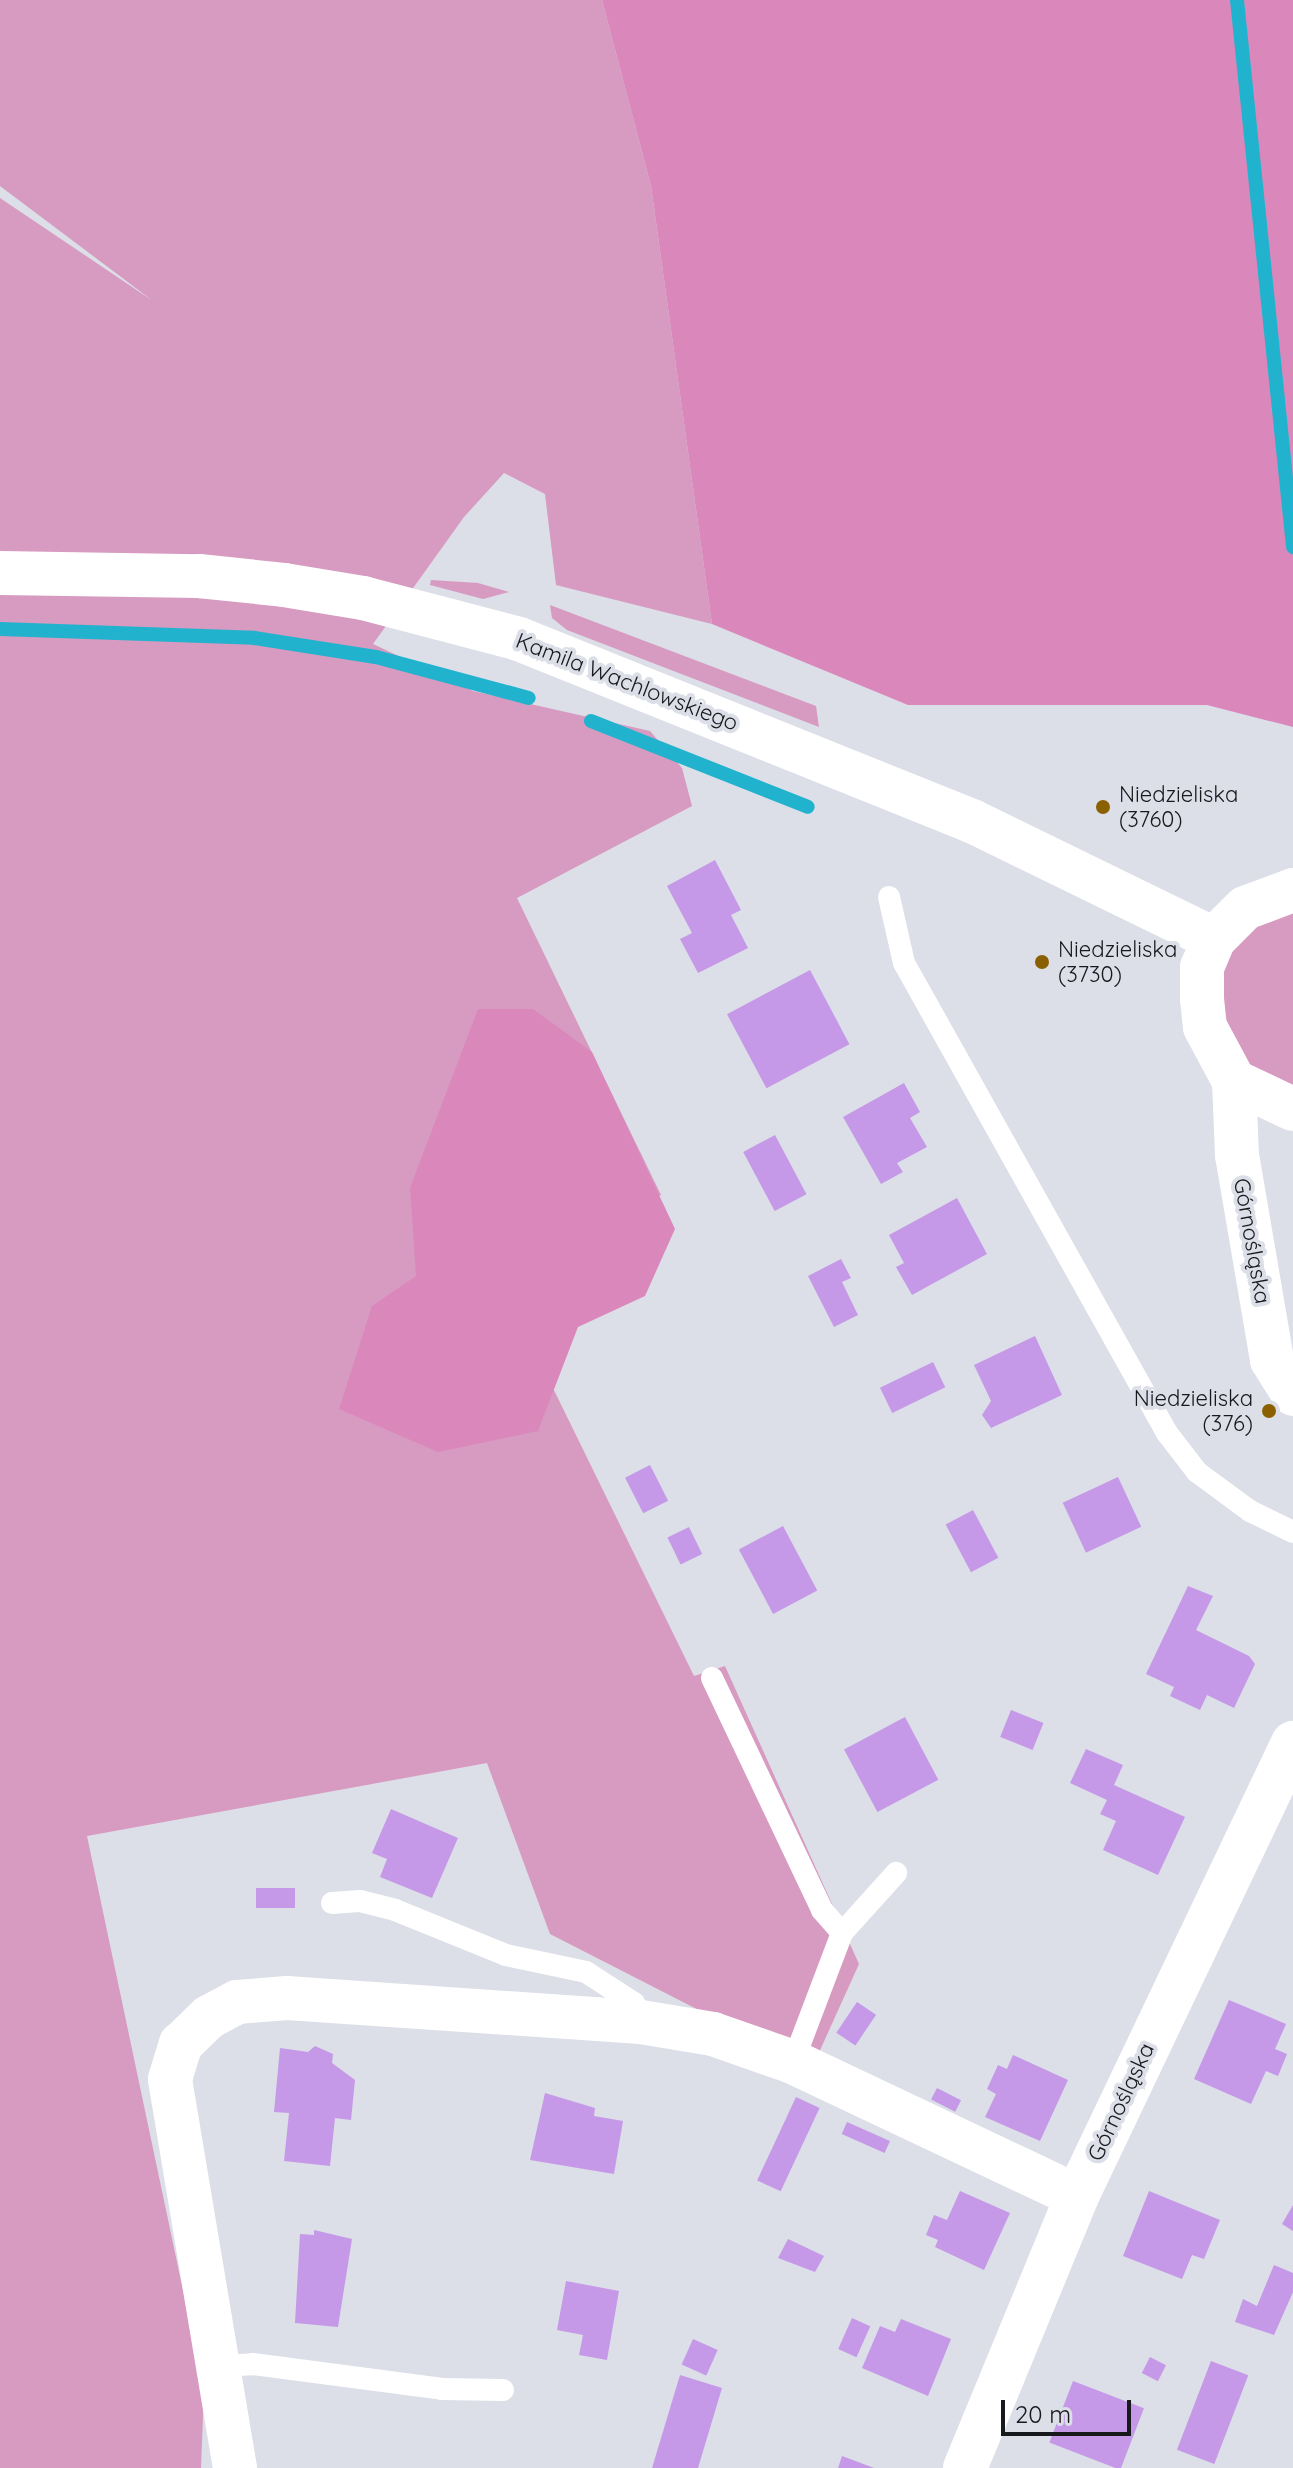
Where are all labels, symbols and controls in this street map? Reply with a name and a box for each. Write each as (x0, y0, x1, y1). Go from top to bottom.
street label: Kamila Wachlowskiego (512, 627, 742, 737)
place label: Niedzieliska (3760) (1119, 781, 1238, 832)
marker: Niedzieliska (3760) (1094, 798, 1112, 816)
place label: Niedzieliska (3730) (1058, 936, 1177, 988)
marker: Niedzieliska (3730) (1033, 953, 1051, 971)
street label: Górnośląska (1228, 1176, 1276, 1306)
place label: Niedzieliska (376) (1134, 1385, 1253, 1436)
marker: Niedzieliska (376) (1260, 1402, 1278, 1420)
street label: Górnośląska (1082, 2039, 1160, 2165)
scale bar (1005, 2384, 1135, 2434)
text: 20 m (1015, 2399, 1071, 2429)

